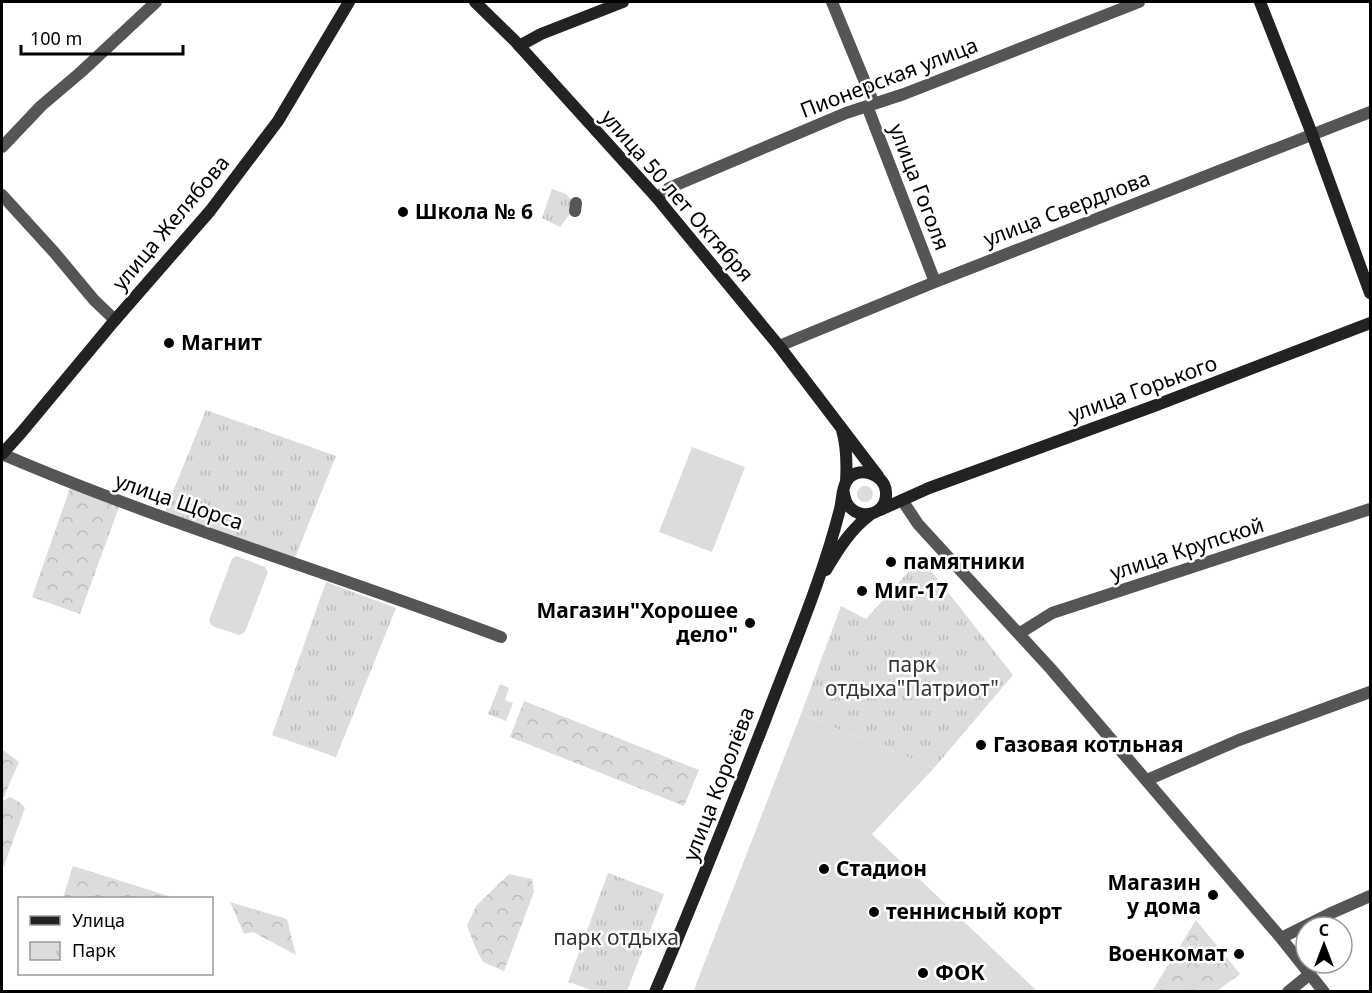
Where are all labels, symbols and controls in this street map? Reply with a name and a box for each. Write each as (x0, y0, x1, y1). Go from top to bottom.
scale bar (21, 18, 183, 56)
text: 100 m (30, 26, 82, 50)
street label: Пионерская улица (796, 30, 981, 124)
street label: улица 50 лет Октября (595, 103, 760, 287)
street label: улица Гоголя (883, 119, 957, 254)
street label: улица Желябова (105, 149, 235, 296)
street label: улица Свердлова (979, 163, 1154, 253)
place label: Школа № 6 (415, 197, 533, 225)
marker: Школа № 6 (396, 205, 410, 219)
place label: Магнит (181, 328, 262, 356)
marker: Магнит (162, 336, 176, 350)
street label: улица Горького (1064, 348, 1221, 428)
street label: улица Щорса (112, 466, 247, 536)
street label: улица Крупской (1106, 510, 1267, 586)
place label: памятники (903, 547, 1025, 575)
marker: памятники (884, 555, 898, 569)
place label: Миг-17 (874, 576, 948, 604)
marker: Миг-17 (855, 584, 869, 598)
place label: Магазин"Хорошее дело" (536, 596, 738, 648)
marker: Магазин"Хорошее дело" (743, 616, 757, 630)
park label: парк отдыха"Патриот" (825, 650, 999, 702)
street label: улица Королёва (676, 703, 760, 865)
place label: Газовая котльная (993, 730, 1183, 758)
marker: Газовая котльная (974, 738, 988, 752)
place label: Стадион (836, 854, 927, 882)
marker: Стадион (817, 862, 831, 876)
place label: Магазин у дома (1107, 868, 1201, 920)
marker: Магазин у дома (1206, 888, 1220, 902)
legend (18, 897, 213, 975)
place label: теннисный корт (886, 897, 1062, 925)
marker: теннисный корт (867, 905, 881, 919)
text: Улица (72, 908, 125, 932)
north arrow (1294, 915, 1354, 975)
text: С (1319, 919, 1329, 941)
park label: парк отдыха (553, 923, 679, 951)
text: Парк (72, 938, 116, 962)
place label: Военкомат (1108, 939, 1227, 967)
marker: Военкомат (1232, 947, 1246, 961)
place label: ФОК (935, 958, 985, 986)
marker: ФОК (916, 966, 930, 980)

